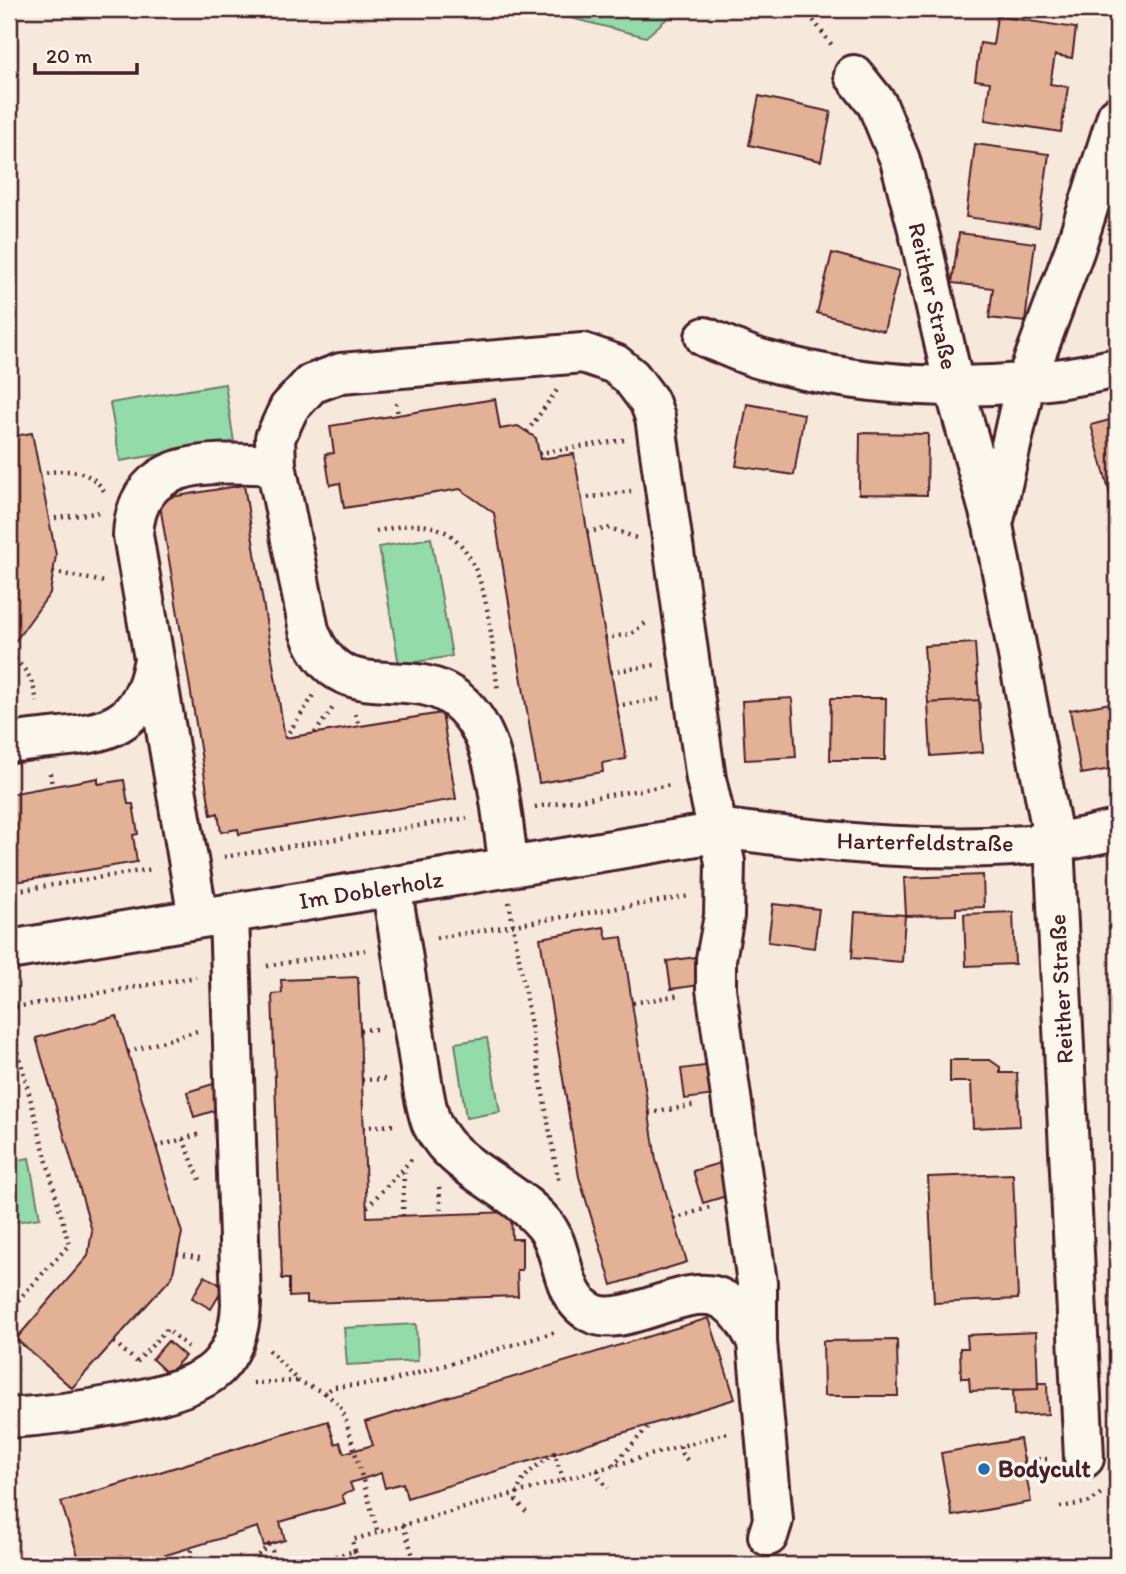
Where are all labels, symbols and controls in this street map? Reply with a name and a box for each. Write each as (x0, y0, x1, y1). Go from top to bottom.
scale bar (35, 32, 136, 76)
text: 20 m (46, 43, 93, 68)
street label: Reither Straße (902, 220, 964, 372)
street label: Harterfeldstraße (836, 825, 1014, 858)
street label: Im Doblerholz (297, 864, 445, 915)
street label: Reither Straße (1042, 913, 1079, 1065)
place label: Bodycult (998, 1454, 1090, 1484)
marker: Bodycult (976, 1461, 992, 1477)

